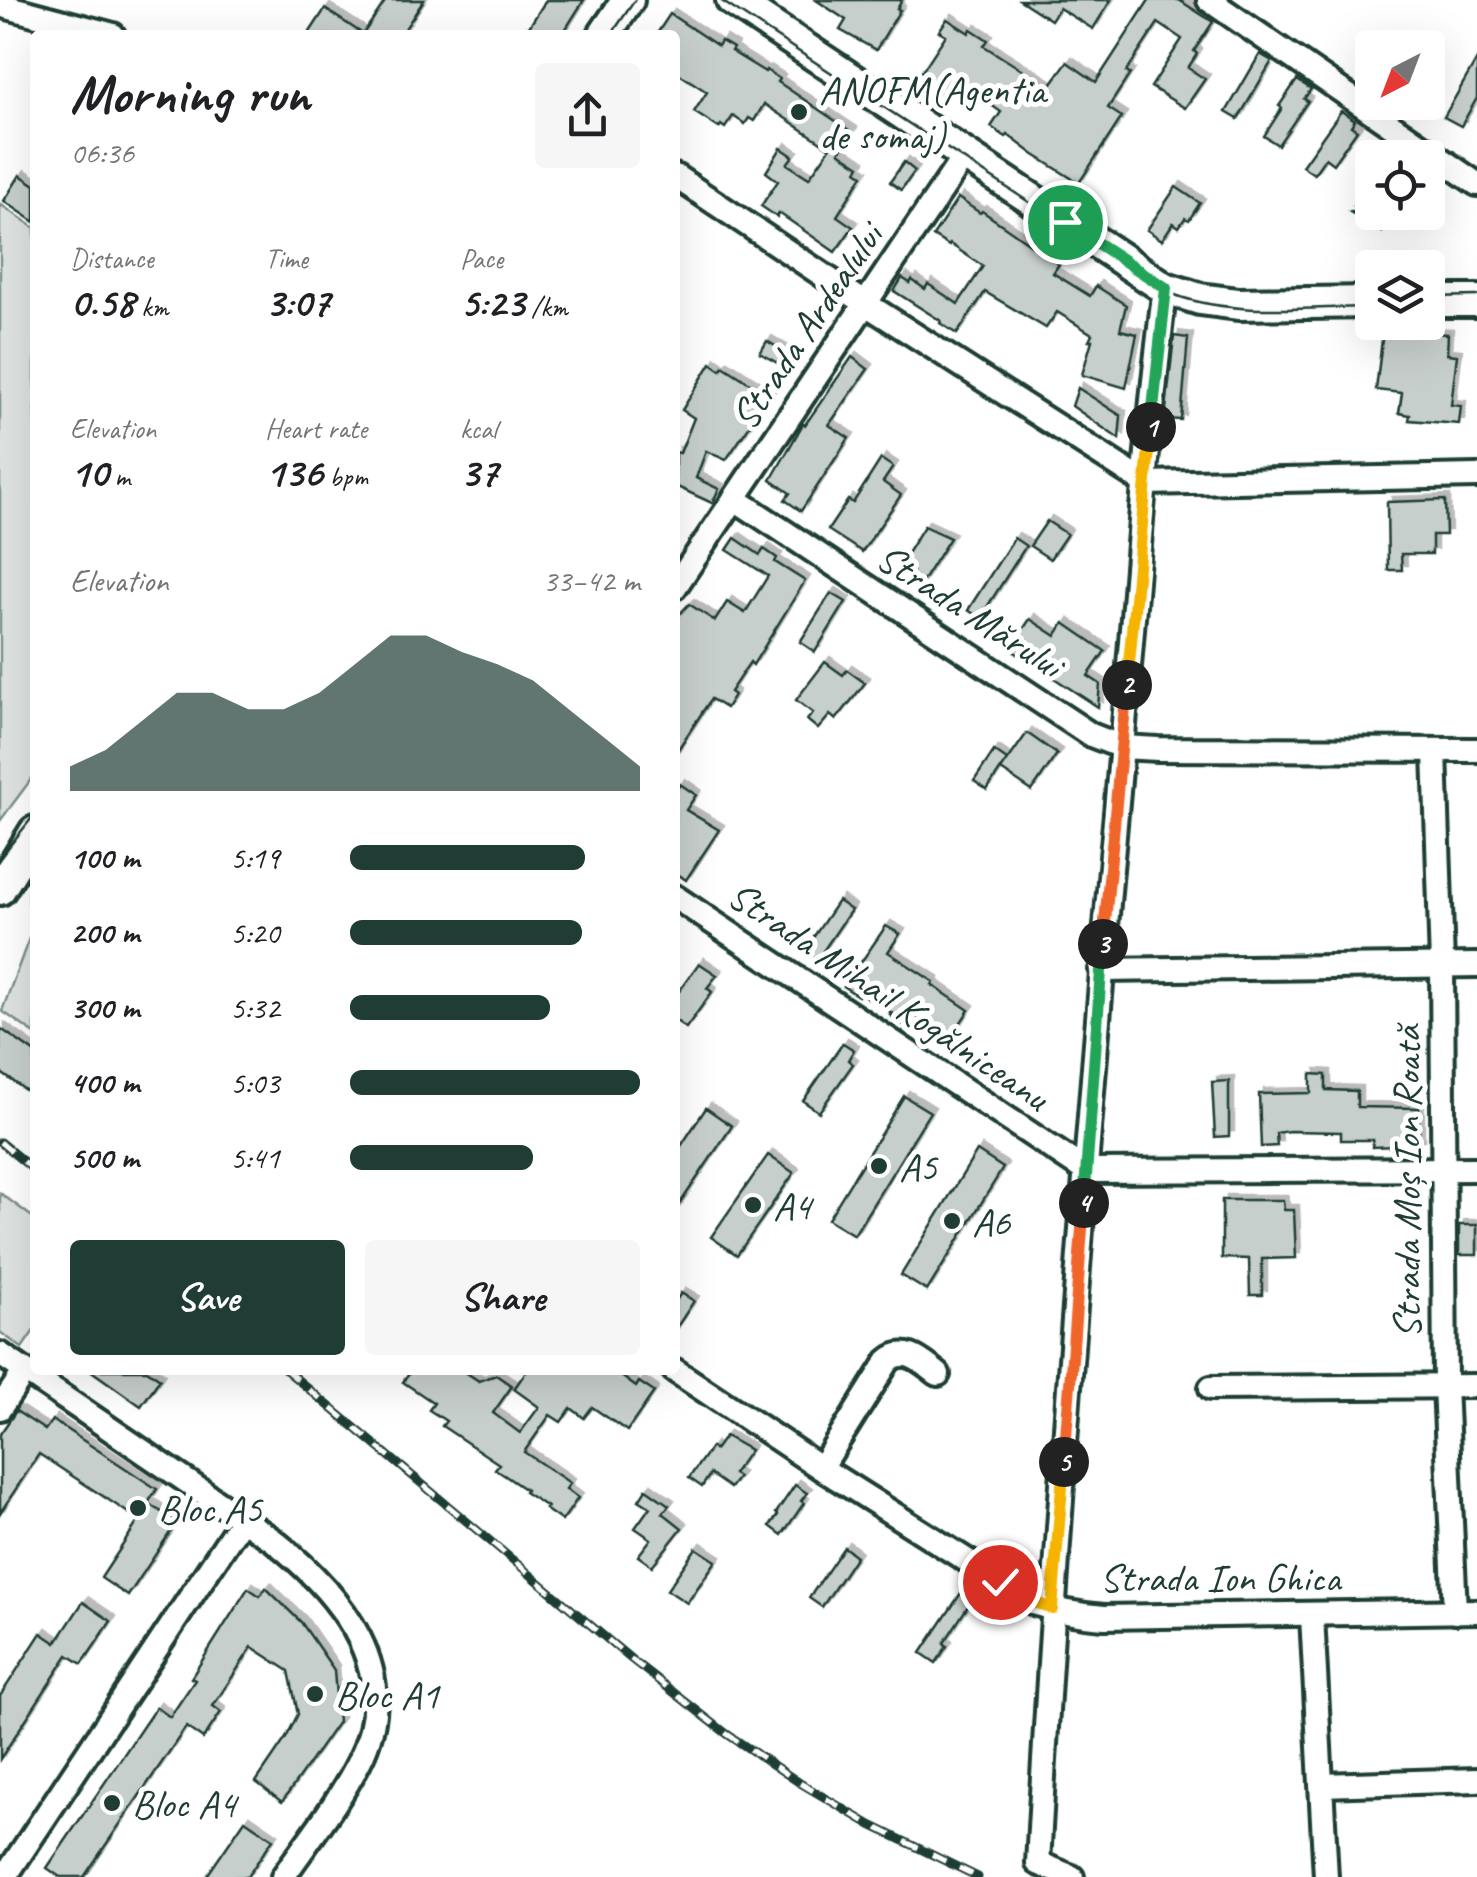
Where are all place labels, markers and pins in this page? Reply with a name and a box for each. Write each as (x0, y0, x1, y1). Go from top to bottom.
place label: ANOFM(Agentia de somaj) (819, 65, 1049, 161)
marker: ANOFM(Agentia de somaj) (788, 101, 810, 123)
pin (1023, 180, 1108, 265)
pin: 1 (1126, 402, 1176, 452)
pin: 2 (1102, 660, 1152, 710)
pin: 3 (1078, 919, 1128, 969)
place label: A5 (899, 1142, 939, 1192)
marker: A5 (868, 1155, 890, 1177)
pin: 4 (1059, 1178, 1109, 1228)
place label: A4 (773, 1181, 815, 1231)
marker: A4 (742, 1194, 764, 1216)
place label: A6 (972, 1197, 1011, 1247)
marker: A6 (941, 1210, 963, 1232)
pin: 5 (1039, 1437, 1089, 1487)
place label: Bloc A5 (158, 1484, 264, 1534)
marker: Bloc A5 (127, 1497, 149, 1519)
pin (958, 1540, 1043, 1625)
place label: Bloc A1 (335, 1670, 441, 1720)
marker: Bloc A1 (304, 1683, 326, 1705)
place label: Bloc A4 (132, 1779, 240, 1829)
marker: Bloc A4 (101, 1792, 123, 1814)

